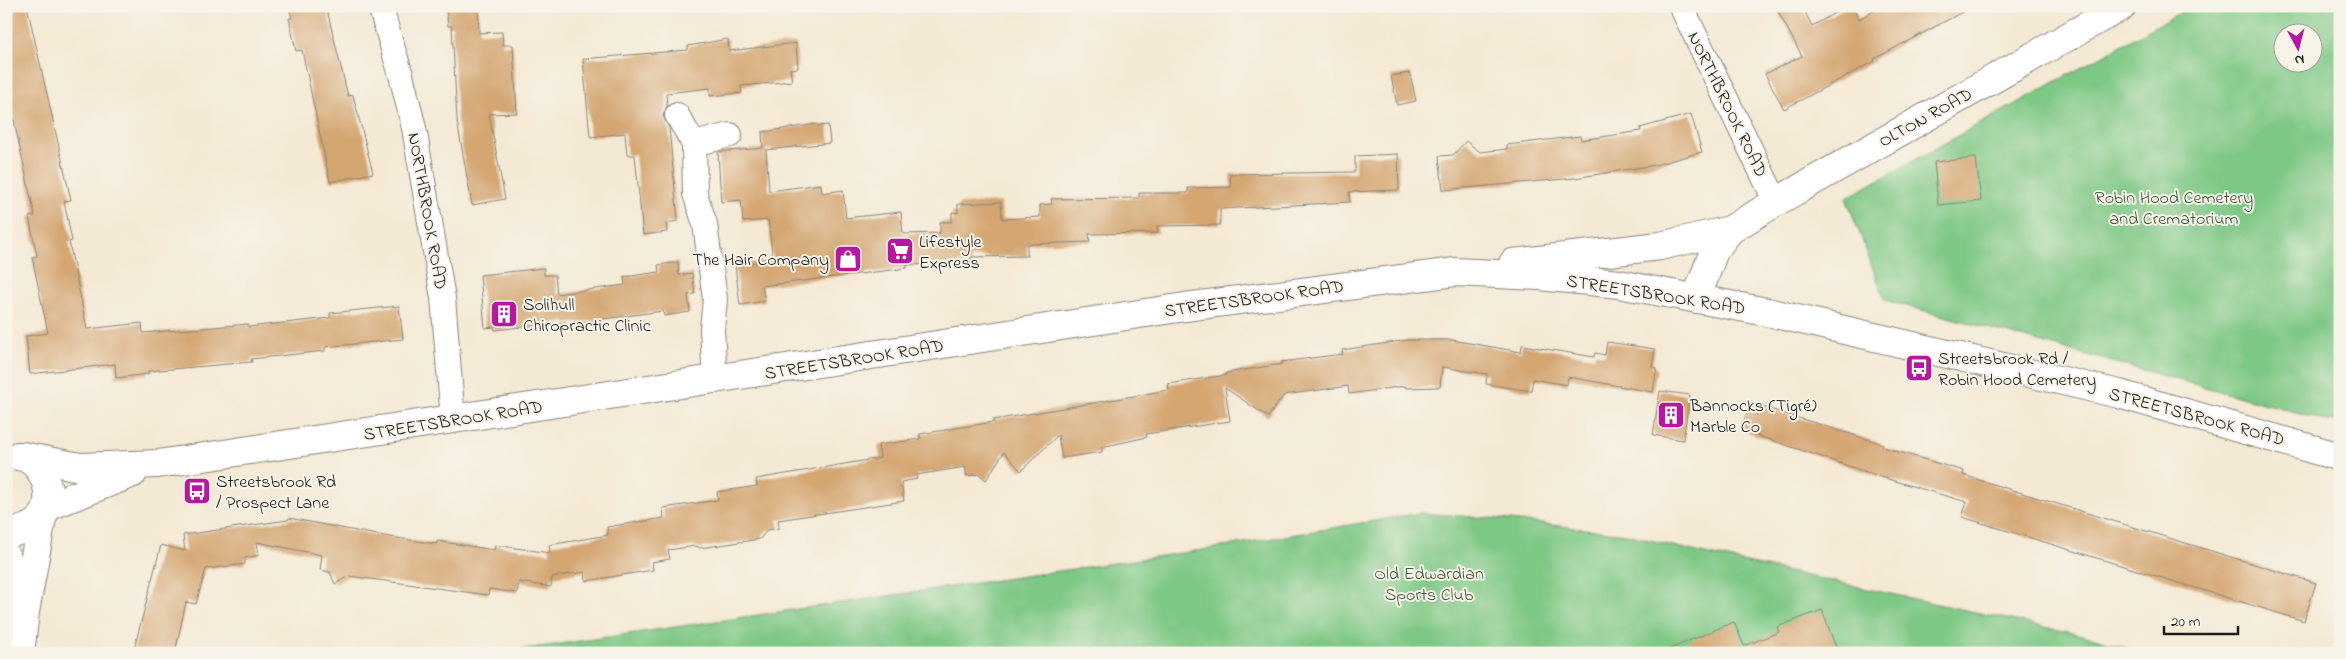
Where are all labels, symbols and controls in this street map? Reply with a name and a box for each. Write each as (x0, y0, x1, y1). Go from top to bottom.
north arrow (2274, 22, 2324, 72)
street label: NORTHBROOK ROAD (1680, 28, 1773, 182)
text: N (2293, 48, 2305, 70)
street label: OLTON ROAD (1874, 82, 1978, 155)
street label: NORTHBROOK ROAD (399, 131, 453, 292)
park label: Robin Hood Cemetery and Crematorium (2095, 186, 2253, 233)
place label: Lifestyle Express (919, 230, 983, 277)
supermarket icon: Lifestyle Express (885, 236, 915, 266)
shop icon: The Hair Company (833, 244, 863, 274)
place label: The Hair Company (692, 248, 829, 274)
street label: STREETSBROOK ROAD (1564, 269, 1747, 323)
street label: STREETSBROOK ROAD (1163, 275, 1346, 325)
place label: Solihull Chiropractic Clinic (523, 293, 651, 340)
building icon: Solihull Chiropractic Clinic (489, 299, 519, 329)
street label: STREETSBROOK ROAD (763, 334, 946, 388)
place label: Streetsbrook Rd / Robin Hood Cemetery (1938, 347, 2096, 394)
bus stop icon: Streetsbrook Rd / Robin Hood Cemetery (1904, 353, 1934, 383)
street label: STREETSBROOK ROAD (2106, 382, 2287, 454)
place label: Bannocks (Tigré) Marble Co (1689, 394, 1817, 441)
street label: STREETSBROOK ROAD (362, 395, 545, 449)
building icon: Bannocks (Tigré) Marble Co (1656, 400, 1686, 430)
place label: Streetsbrook Rd / Prospect Lane (216, 470, 336, 517)
bus stop icon: Streetsbrook Rd / Prospect Lane (182, 476, 212, 506)
park label: Old Edwardian Sports Club (1374, 562, 1484, 609)
scale bar (2164, 604, 2237, 636)
text: 20 m (2171, 611, 2201, 633)

